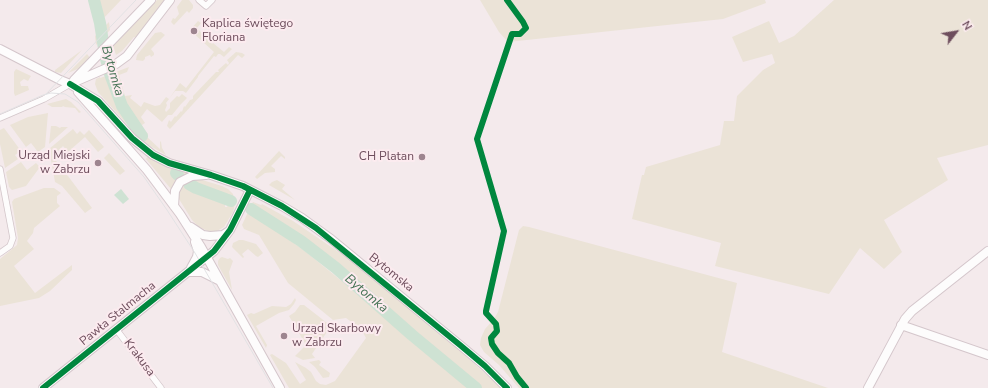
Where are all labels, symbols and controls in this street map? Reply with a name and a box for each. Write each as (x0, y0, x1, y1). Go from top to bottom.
north arrow (936, 12, 976, 52)
place label: Kaplica świętego Floriana (202, 17, 293, 45)
text: N (958, 18, 975, 33)
marker: Kaplica świętego Floriana (189, 26, 199, 36)
water label: Bytomka (97, 44, 127, 98)
place label: Urząd Miejski w Zabrzu (18, 149, 90, 177)
place label: CH Platan (359, 150, 414, 164)
marker: CH Platan (417, 152, 427, 162)
marker: Urząd Miejski w Zabrzu (93, 158, 103, 168)
street label: Bytomska (366, 251, 416, 295)
water label: Bytomka (341, 271, 391, 317)
street label: Pawła Stalmacha (77, 279, 159, 349)
place label: Urząd Skarbowy w Zabrzu (292, 322, 381, 350)
marker: Urząd Skarbowy w Zabrzu (279, 331, 289, 341)
street label: Krakusa (120, 337, 158, 379)

